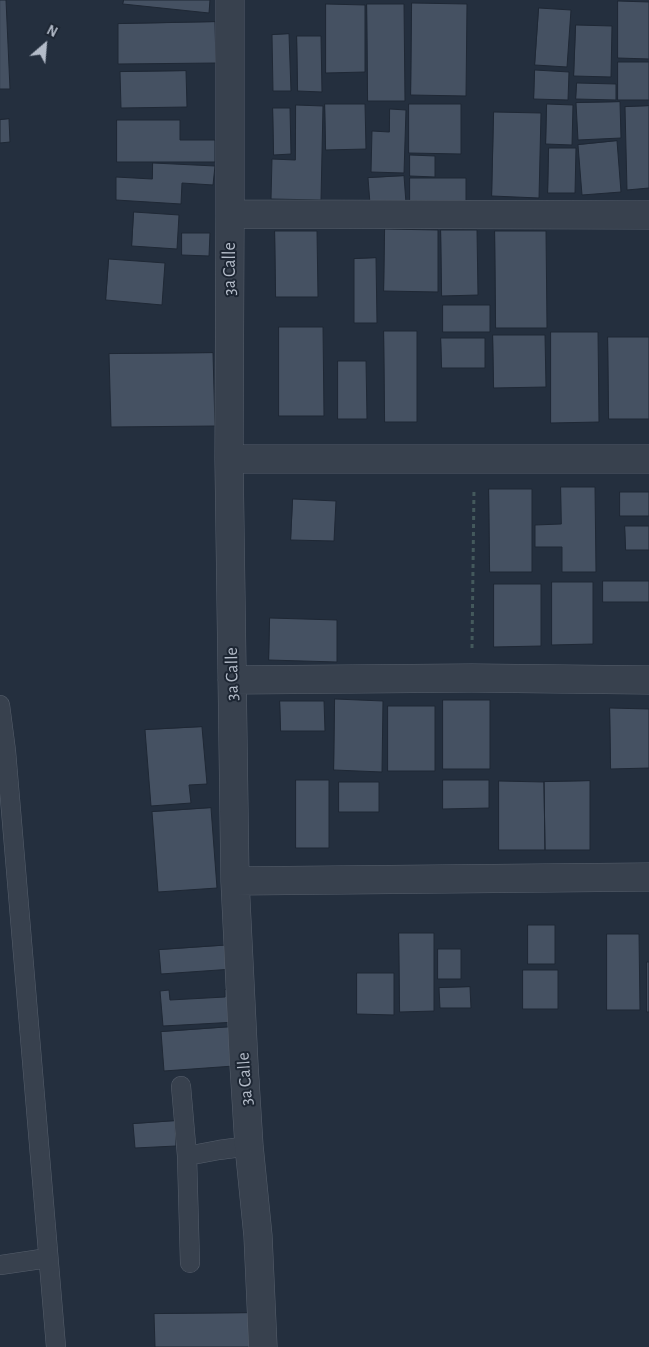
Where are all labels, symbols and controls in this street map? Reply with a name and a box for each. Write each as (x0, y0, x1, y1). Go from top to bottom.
north arrow (20, 20, 70, 70)
text: N (44, 23, 59, 40)
street label: 3a Calle (219, 242, 241, 296)
street label: 3a Calle (221, 647, 243, 701)
street label: 3a Calle (232, 1052, 258, 1106)

